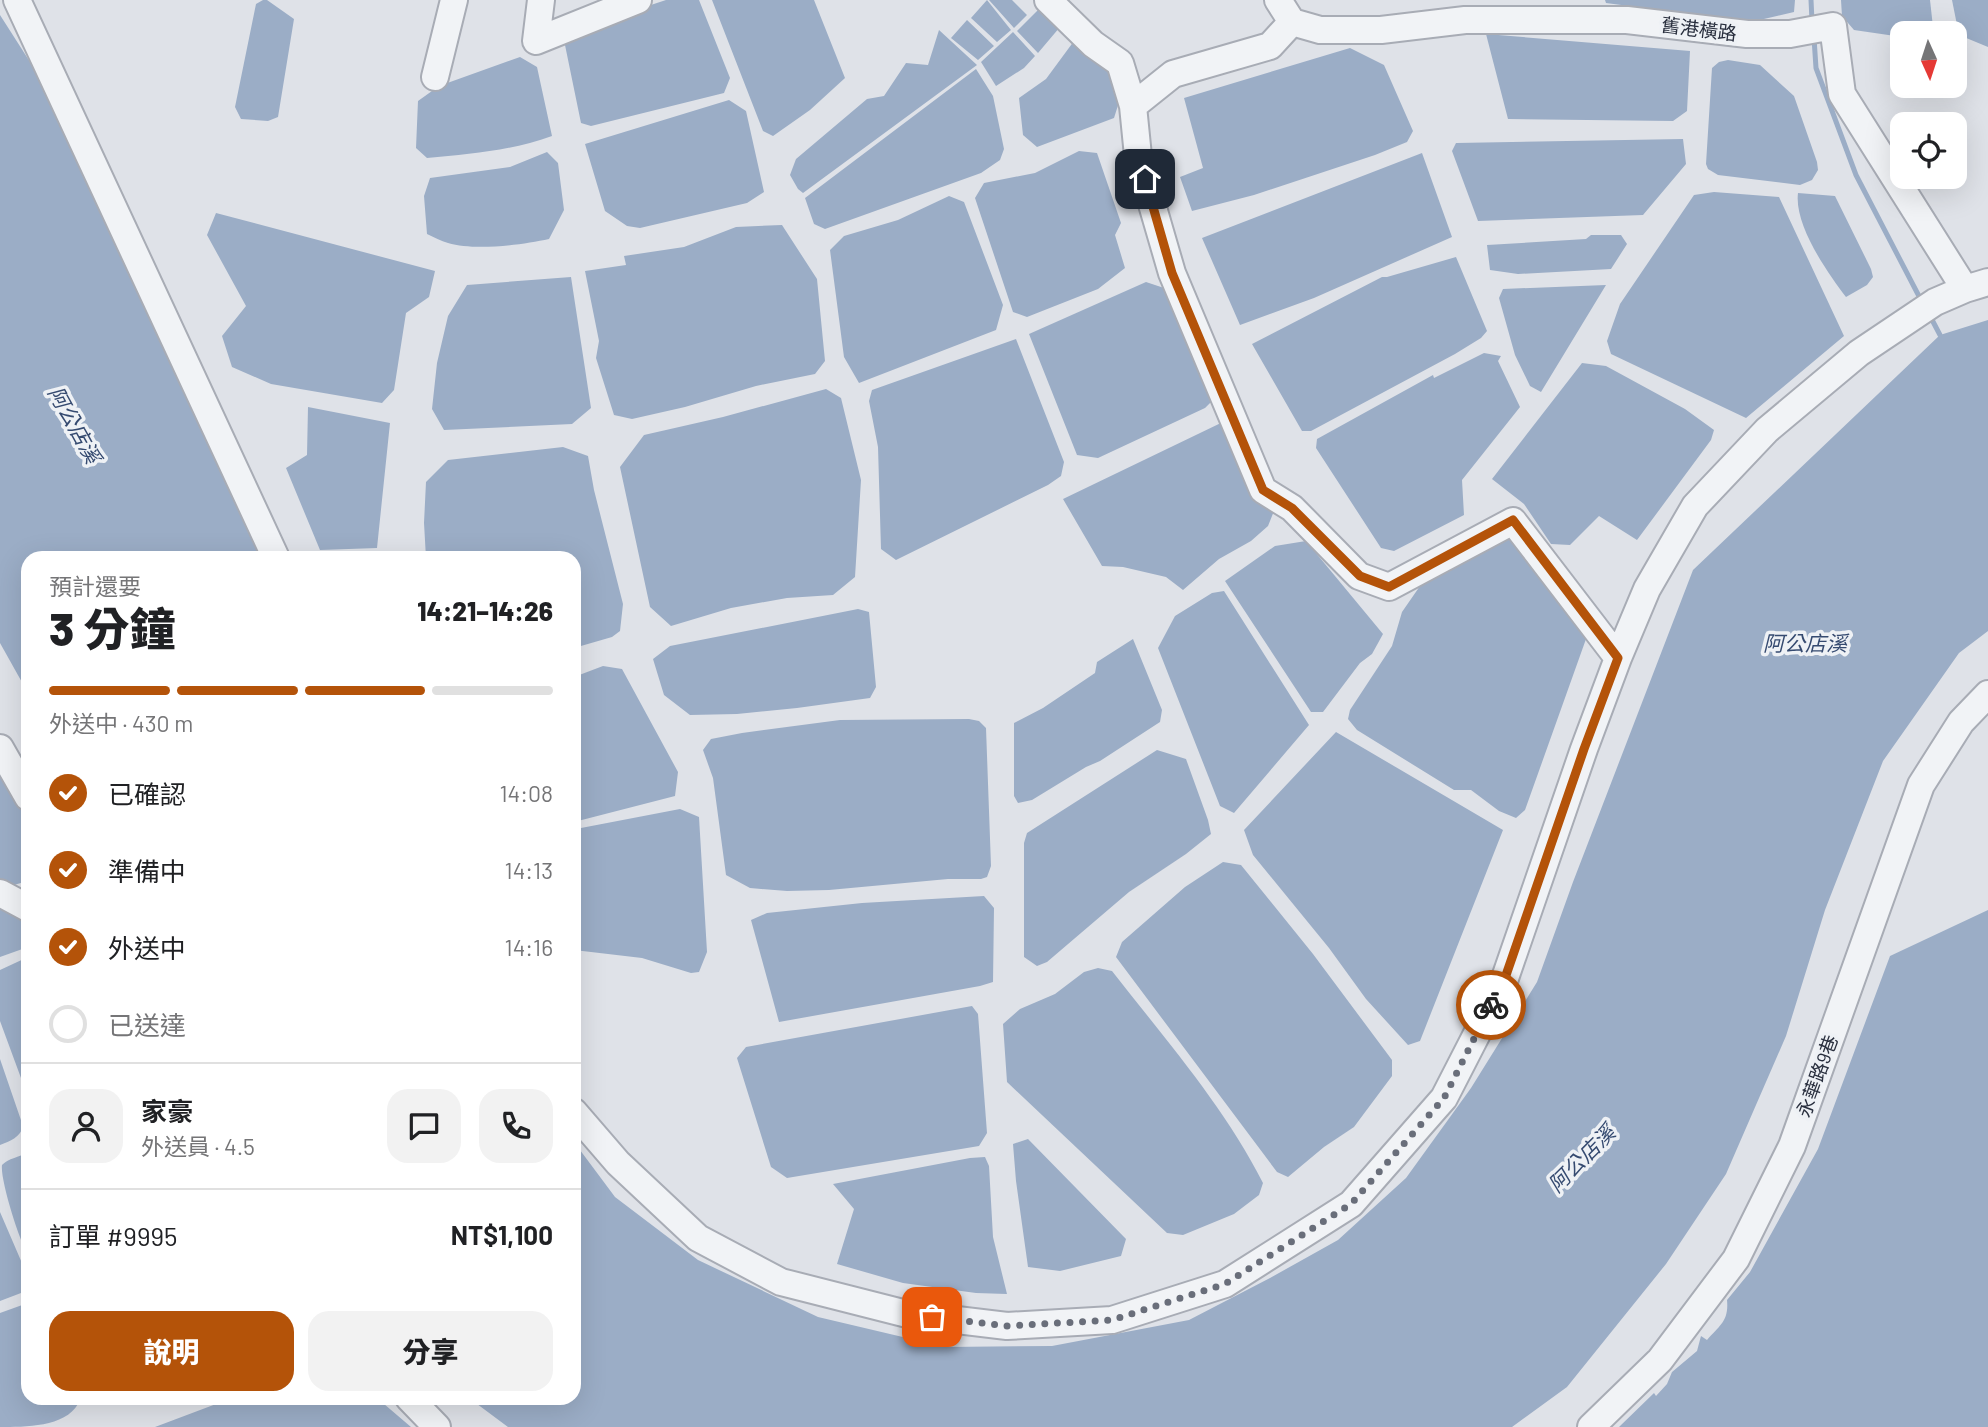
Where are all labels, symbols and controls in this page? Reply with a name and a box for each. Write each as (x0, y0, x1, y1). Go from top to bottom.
street label: 舊港橫路 (1660, 12, 1738, 45)
north arrow (1890, 21, 1967, 98)
map controls (1890, 21, 1967, 189)
button: locate (1890, 112, 1967, 189)
pin (1115, 149, 1175, 209)
icon: home (1126, 160, 1164, 198)
water label: 阿公店溪 (44, 381, 108, 470)
text: 預計還要 (49, 572, 141, 600)
text: 14:21–14:26 (417, 595, 553, 626)
text: 3 分鐘 (49, 600, 175, 655)
water label: 阿公店溪 (1763, 630, 1850, 655)
text: 外送中 · 430 m (49, 709, 193, 737)
icon: check (49, 774, 87, 812)
text: 已確認 (108, 778, 186, 809)
text: 14:08 (500, 779, 553, 807)
icon: check (49, 851, 87, 889)
text: 準備中 (108, 855, 186, 886)
text: 14:13 (505, 856, 553, 884)
icon: check (49, 928, 87, 966)
text: 外送中 (108, 932, 186, 963)
text: 14:16 (505, 933, 553, 961)
courier (1456, 970, 1526, 1040)
icon: bike (1472, 986, 1510, 1024)
text: 已送達 (108, 1009, 186, 1040)
street label: 永華路9巷 (1791, 1032, 1842, 1120)
button: person (49, 1089, 123, 1163)
button: chat (387, 1089, 461, 1163)
button: phone (479, 1089, 553, 1163)
text: 家豪 (141, 1095, 193, 1126)
water label: 阿公店溪 (1542, 1117, 1622, 1196)
text: 外送員 · 4.5 (141, 1132, 255, 1160)
text: NT$1,100 (451, 1219, 553, 1250)
text: 訂單 #9995 (49, 1220, 177, 1251)
pin (902, 1287, 962, 1347)
icon: bag (913, 1298, 951, 1336)
button: 說明 (49, 1311, 294, 1391)
button: 分享 (308, 1311, 553, 1391)

